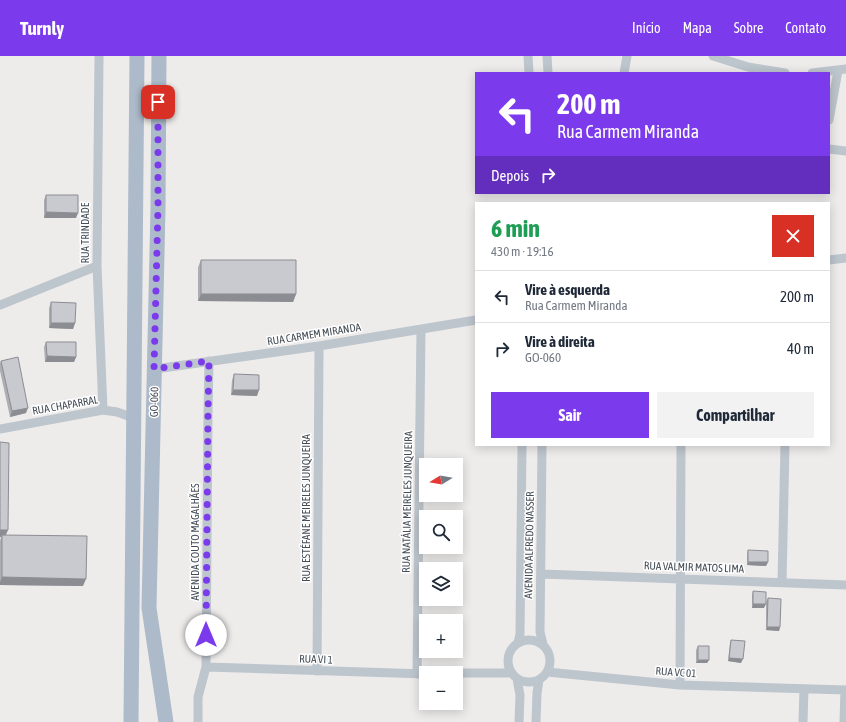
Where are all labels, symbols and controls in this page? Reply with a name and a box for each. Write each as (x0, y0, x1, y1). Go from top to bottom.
text: Turnly (20, 17, 64, 39)
text: Início (632, 20, 661, 36)
text: Mapa (683, 20, 712, 36)
text: Sobre (734, 20, 763, 36)
text: Contato (785, 20, 826, 36)
pin (141, 85, 175, 119)
icon: left (491, 88, 543, 140)
text: 200 m (557, 88, 620, 120)
icon: arrive (147, 91, 169, 113)
text: Rua Carmem Miranda (557, 121, 699, 142)
icon: right (537, 164, 559, 186)
text: Depois (491, 167, 529, 184)
street label: RUA TRINDADE (79, 202, 91, 263)
text: 6 min (491, 215, 540, 242)
button: close (772, 215, 814, 257)
text: 430 m · 19:16 (491, 244, 554, 259)
text: Vire à esquerda (525, 281, 610, 298)
icon: left (491, 286, 513, 308)
text: 200 m (780, 288, 814, 305)
text: Rua Carmem Miranda (525, 298, 628, 313)
street label: RUA CARMEM MIRANDA (266, 321, 362, 347)
text: Vire à direita (525, 333, 595, 350)
icon: right (491, 338, 513, 360)
text: 40 m (787, 340, 814, 357)
text: GO-060 (525, 350, 561, 365)
street label: GO-060 (148, 387, 160, 417)
button: Sair (491, 392, 649, 438)
button: Compartilhar (657, 392, 814, 438)
street label: RUA CHAPARRAL (31, 393, 100, 417)
street label: RUA NATÁLIA MEIRELES JUNQUEIRA (400, 430, 414, 573)
street label: RUA ESTÉFANE MEIRELES JUNQUEIRA (300, 433, 312, 582)
north arrow (419, 458, 463, 502)
map controls (419, 458, 463, 710)
street label: AVENIDA COUTO MAGALHÃES (189, 483, 201, 601)
street label: AVENIDA ALFREDO NASSER (522, 491, 536, 599)
button: search (419, 510, 463, 554)
street label: RUA VALMIR MATOS LIMA (644, 559, 745, 575)
button: layers (419, 562, 463, 606)
position arrow (185, 614, 227, 656)
button: + (419, 614, 463, 658)
street label: RUA VI 1 (299, 652, 333, 666)
street label: RUA VC 01 (655, 665, 697, 679)
button: − (419, 666, 463, 710)

